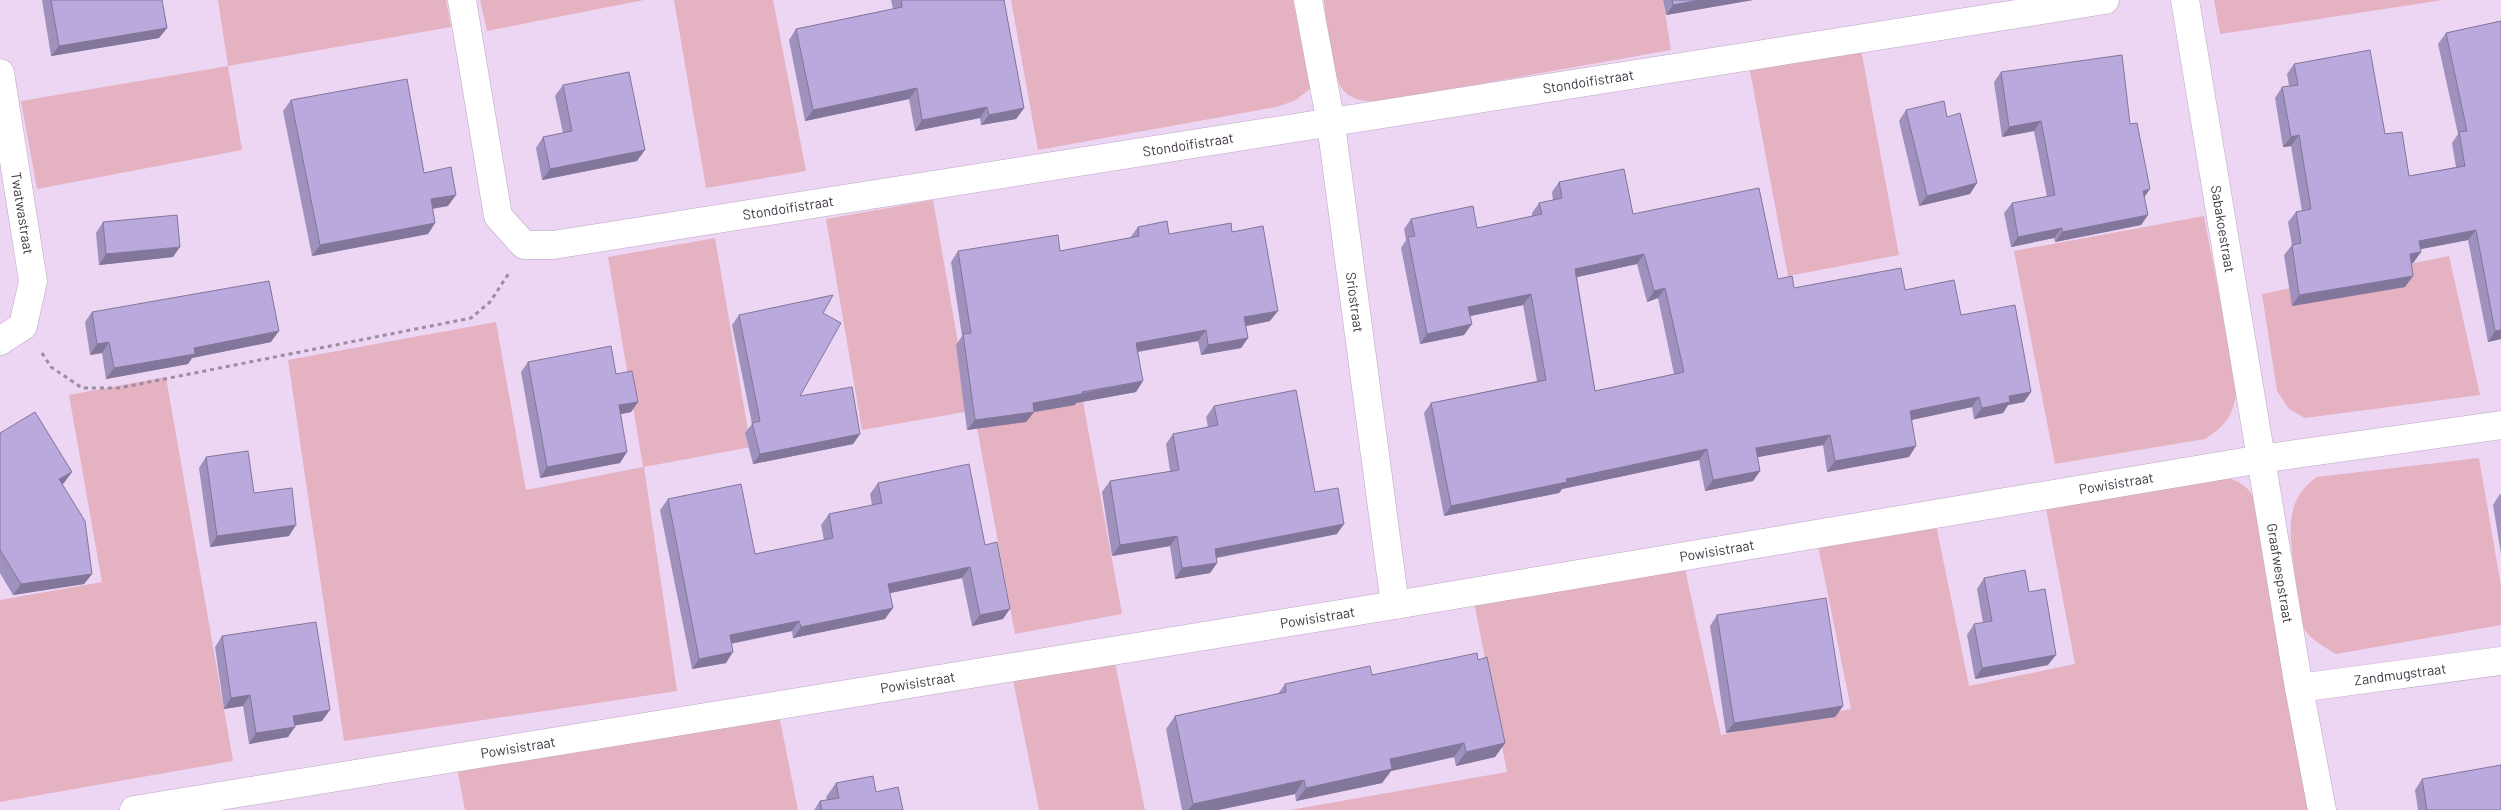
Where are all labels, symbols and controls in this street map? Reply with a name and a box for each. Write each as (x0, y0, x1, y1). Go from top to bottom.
street label: Stondoifistraat (1541, 66, 1635, 97)
street label: Stondoifistraat (1141, 129, 1235, 160)
street label: Twatwastraat (8, 171, 38, 256)
street label: Sabakoestraat (2208, 184, 2239, 274)
street label: Stondoifistraat (741, 192, 835, 223)
street label: Sriostraat (1343, 271, 1368, 334)
street label: Powisistraat (2077, 468, 2155, 498)
street label: Graafwespstraat (2264, 522, 2297, 624)
street label: Powisistraat (1678, 536, 1756, 565)
street label: Powisistraat (1279, 603, 1356, 632)
street label: Zandmugstraat (2353, 659, 2447, 689)
street label: Powisistraat (879, 668, 956, 697)
street label: Powisistraat (479, 733, 557, 762)

